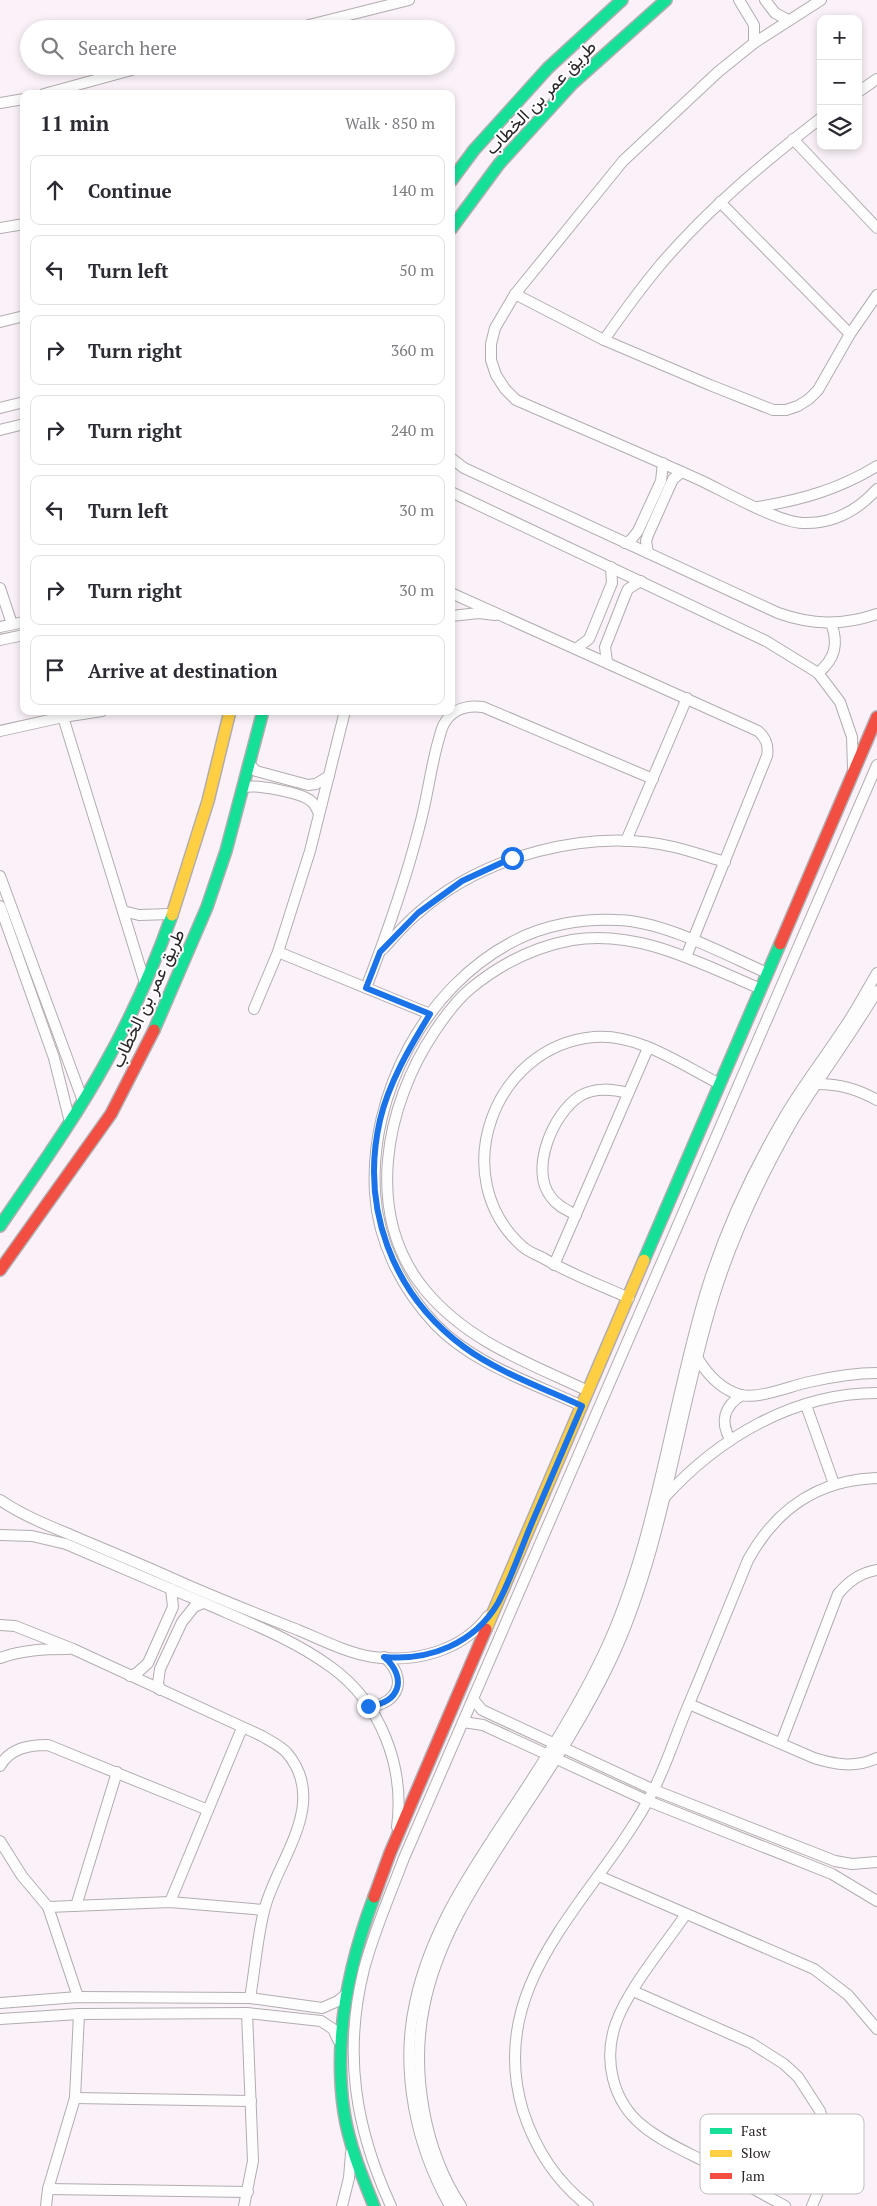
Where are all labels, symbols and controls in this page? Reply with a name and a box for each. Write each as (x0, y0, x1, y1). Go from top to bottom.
map controls (817, 15, 862, 150)
button: + (817, 15, 862, 60)
search box (20, 20, 455, 75)
icon: search (38, 34, 66, 62)
text: Search here (78, 35, 177, 60)
street label: طريق عمر بن الخطاب (479, 35, 601, 159)
button: − (817, 60, 862, 105)
button: layers (817, 105, 862, 150)
text: 11 min (40, 109, 109, 137)
text: Walk · 850 m (345, 112, 435, 134)
icon: ahead (41, 176, 69, 204)
text: Continue (88, 178, 172, 203)
text: 140 m (391, 179, 434, 201)
icon: left (41, 256, 69, 284)
text: Turn left (88, 258, 169, 283)
text: 50 m (399, 259, 434, 281)
icon: right (41, 336, 69, 364)
text: Turn right (88, 338, 182, 363)
text: 360 m (391, 339, 434, 361)
icon: right (41, 416, 69, 444)
text: Turn right (88, 418, 182, 443)
text: 240 m (391, 419, 434, 441)
icon: left (41, 496, 69, 524)
text: Turn left (88, 498, 169, 523)
text: 30 m (399, 499, 434, 521)
icon: right (41, 576, 69, 604)
text: Turn right (88, 578, 182, 603)
text: 30 m (399, 579, 434, 601)
icon: arrive (41, 656, 69, 684)
text: Arrive at destination (88, 658, 277, 683)
route start (501, 847, 524, 870)
street label: طريق عمر بن الخطاب (104, 925, 190, 1071)
route end (357, 1695, 380, 1718)
legend (700, 2114, 864, 2194)
text: Fast (741, 2121, 768, 2140)
text: Slow (741, 2143, 771, 2162)
text: Jam (741, 2166, 765, 2185)

